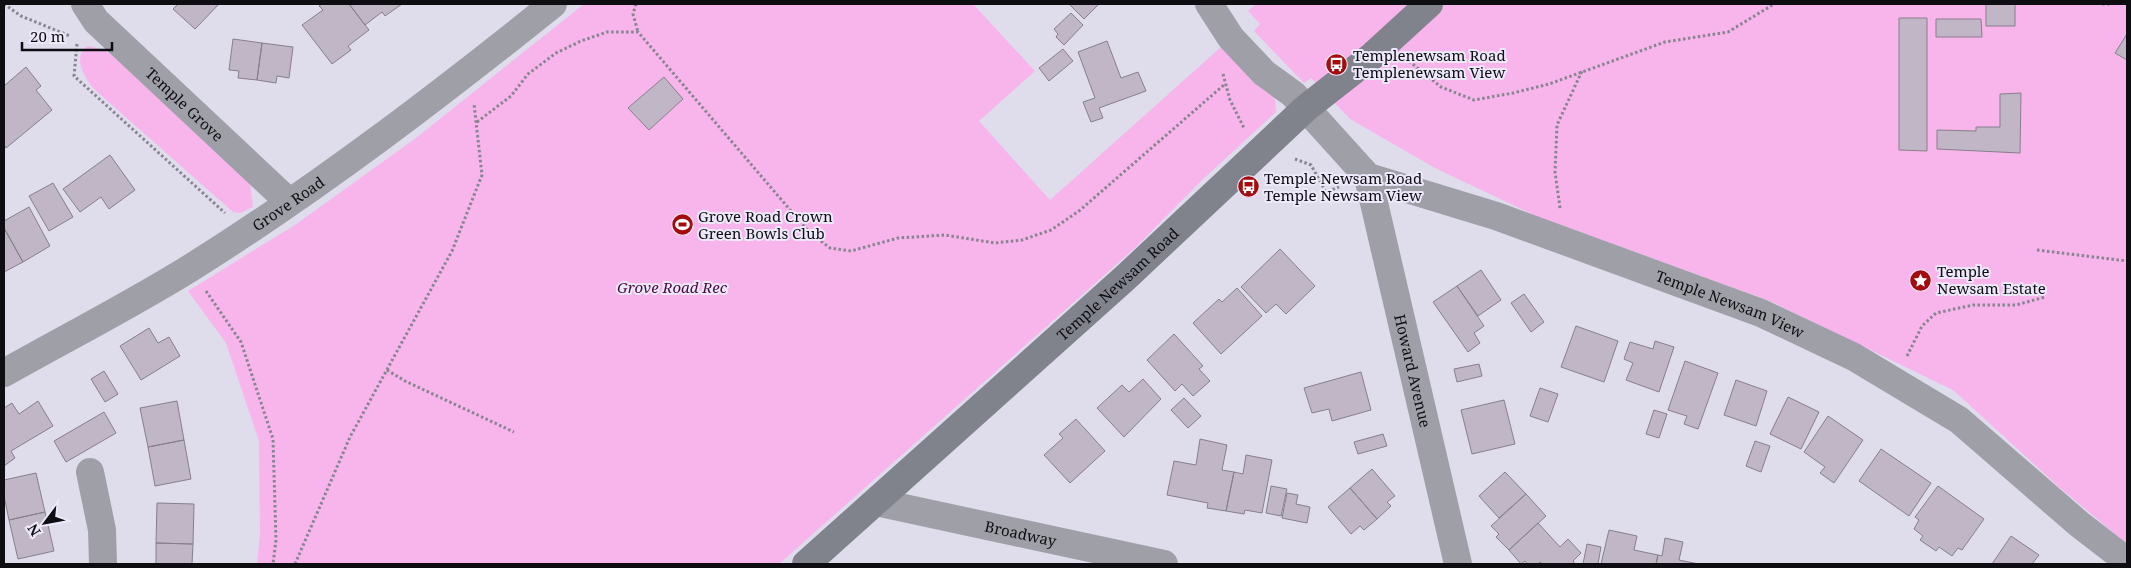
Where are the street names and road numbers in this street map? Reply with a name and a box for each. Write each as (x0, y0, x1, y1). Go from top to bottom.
street label: Temple Grove (142, 63, 228, 146)
street label: Grove Road (248, 172, 328, 235)
street label: Temple Newsam Road (1052, 223, 1183, 345)
street label: Temple Newsam View (1653, 265, 1808, 342)
street label: Howard Avenue (1390, 312, 1436, 429)
street label: Broadway (983, 516, 1059, 551)

